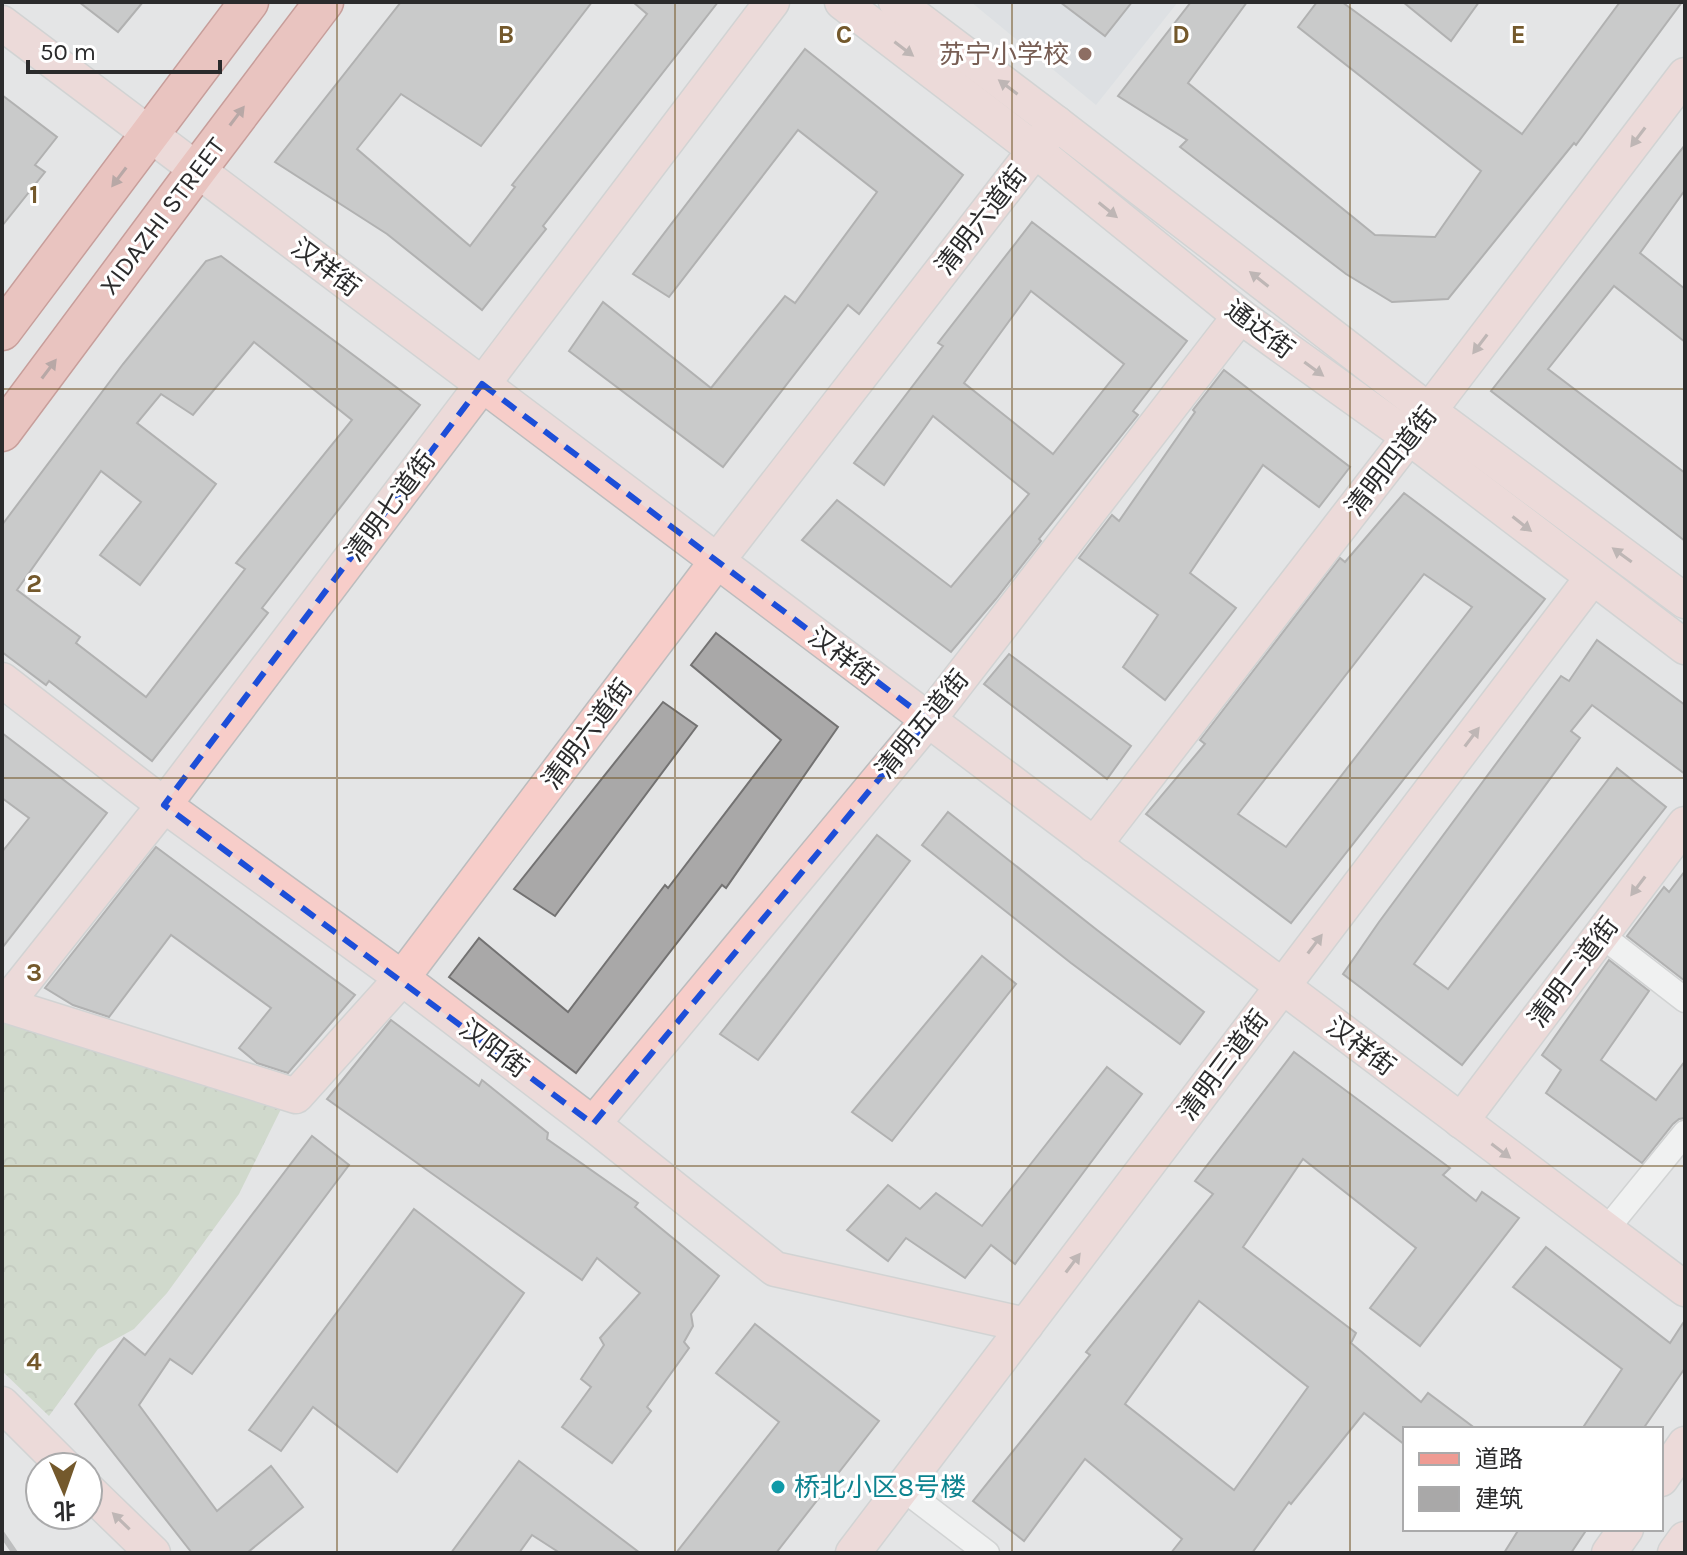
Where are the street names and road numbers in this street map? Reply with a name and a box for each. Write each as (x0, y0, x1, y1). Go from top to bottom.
street label: XIDAZHI STREET (93, 131, 232, 301)
street label: 清明六道街 (929, 160, 1034, 281)
street label: 汉祥街 (285, 232, 366, 303)
street label: 通达街 (1219, 294, 1300, 365)
street label: 清明四道街 (1339, 401, 1444, 522)
street label: 清明七道街 (339, 445, 442, 568)
street label: 汉祥街 (802, 621, 883, 692)
street label: 清明五道街 (869, 664, 975, 785)
street label: 清明六道街 (536, 673, 639, 796)
street label: 清明二道街 (1522, 911, 1625, 1034)
street label: 清明三道街 (1172, 1004, 1275, 1127)
street label: 汉祥街 (1320, 1011, 1401, 1082)
street label: 汉阳街 (453, 1013, 534, 1084)

